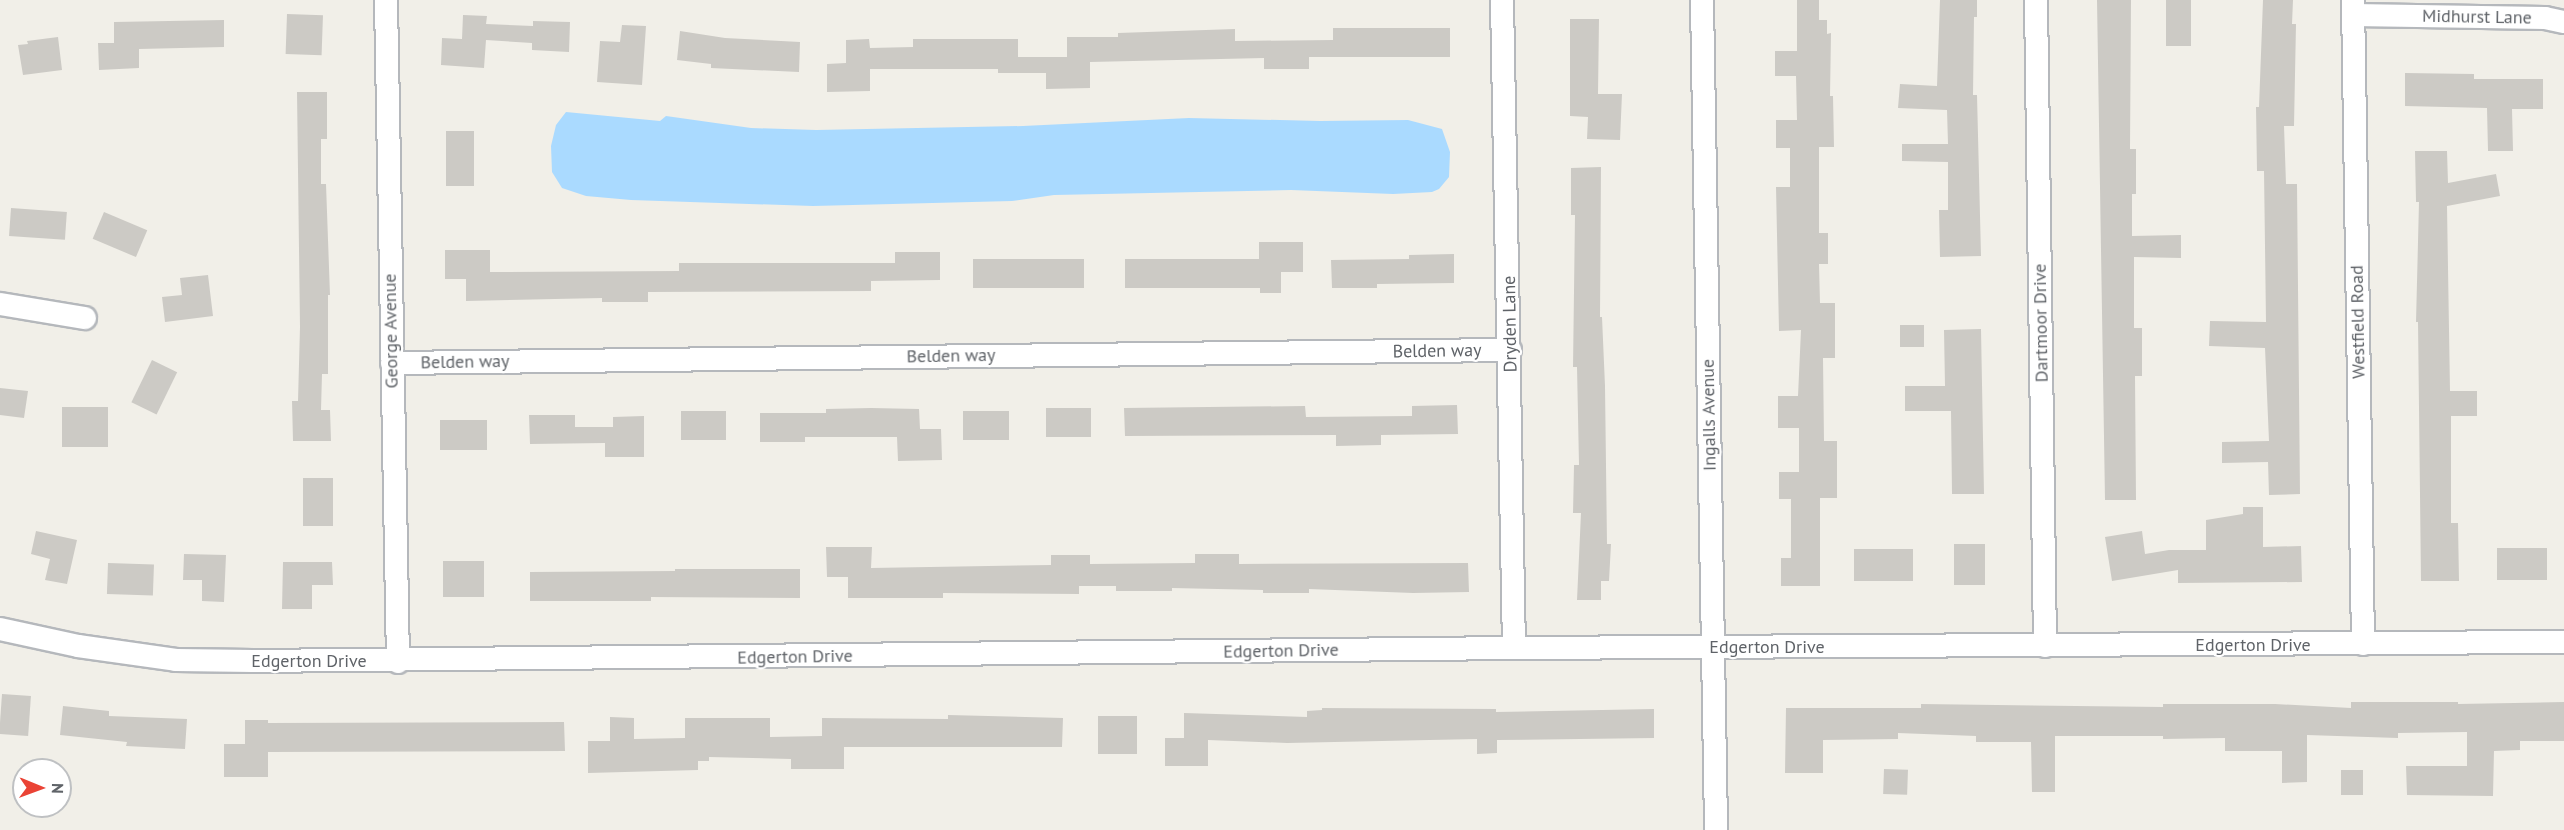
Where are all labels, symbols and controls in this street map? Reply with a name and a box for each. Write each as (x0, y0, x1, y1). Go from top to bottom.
street label: Midhurst Lane (2422, 5, 2532, 29)
street label: Dartmoor Drive (2029, 264, 2053, 382)
street label: Westfield Road (2346, 265, 2370, 379)
street label: George Avenue (379, 273, 403, 389)
street label: Dryden Lane (1498, 276, 1522, 372)
street label: Belden way (1392, 339, 1482, 363)
street label: Belden way (906, 344, 996, 368)
street label: Belden way (420, 350, 510, 374)
street label: Ingalls Avenue (1697, 358, 1721, 472)
street label: Edgerton Drive (2195, 634, 2311, 656)
street label: Edgerton Drive (1709, 636, 1825, 658)
street label: Edgerton Drive (1223, 639, 1339, 663)
street label: Edgerton Drive (737, 645, 853, 669)
street label: Edgerton Drive (251, 650, 367, 672)
north arrow (12, 758, 72, 818)
text: N (48, 783, 68, 794)

